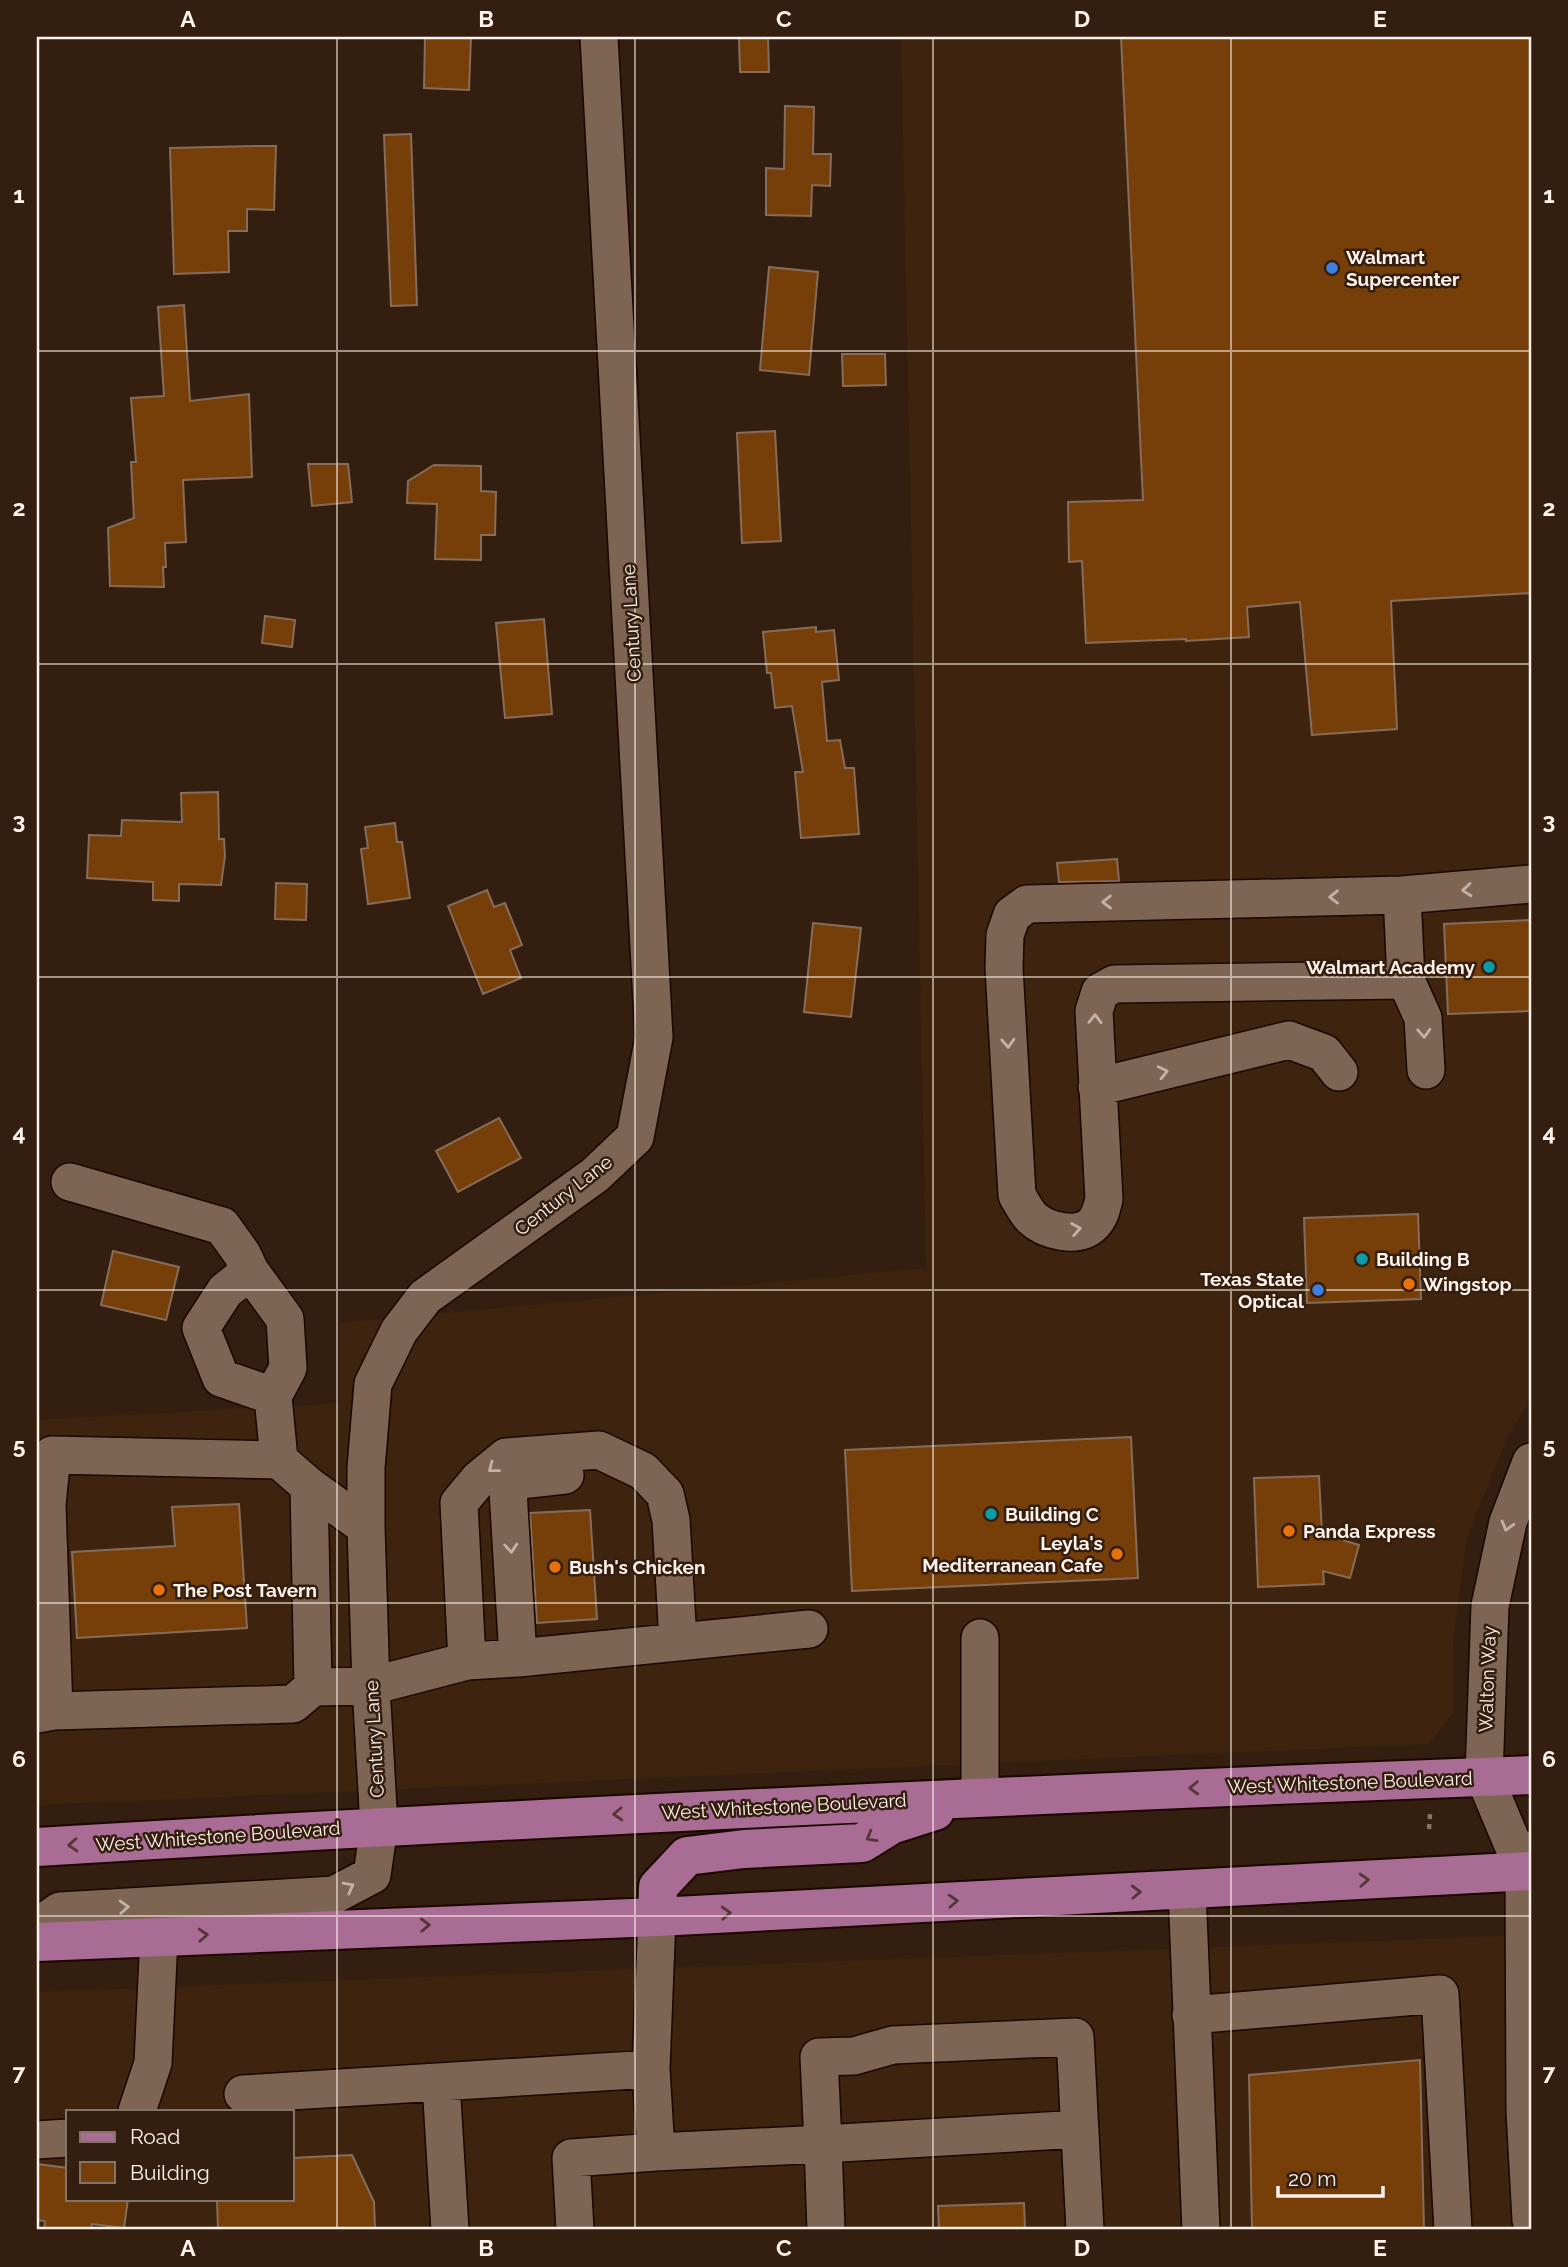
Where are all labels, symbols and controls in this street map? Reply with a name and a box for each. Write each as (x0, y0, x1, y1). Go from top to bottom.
text: A (180, 5, 196, 32)
text: B (478, 5, 494, 32)
text: C (776, 5, 792, 32)
text: D (1074, 5, 1090, 32)
text: E (1373, 5, 1387, 32)
text: 1 (13, 181, 25, 208)
text: 1 (1543, 181, 1555, 208)
place label: Walmart Supercenter (1346, 246, 1460, 290)
marker: Walmart Supercenter (1324, 260, 1340, 276)
text: 2 (13, 494, 25, 521)
text: 2 (1543, 494, 1555, 521)
street label: Century Lane (617, 564, 645, 682)
text: 3 (13, 807, 25, 834)
text: 3 (1543, 807, 1555, 834)
one-way arrow (1461, 882, 1472, 897)
one-way arrow (1328, 889, 1339, 904)
one-way arrow (1101, 895, 1112, 910)
place label: Walmart Academy (1306, 956, 1476, 978)
marker: Walmart Academy (1481, 959, 1497, 975)
one-way arrow (1087, 1013, 1103, 1024)
one-way arrow (1417, 1027, 1432, 1038)
one-way arrow (1001, 1038, 1016, 1049)
one-way arrow (1157, 1065, 1169, 1080)
text: 4 (12, 1119, 26, 1146)
text: 4 (1542, 1119, 1556, 1146)
street label: Century Lane (510, 1150, 616, 1240)
one-way arrow (1070, 1223, 1082, 1238)
place label: Building B (1376, 1248, 1470, 1270)
marker: Building B (1354, 1251, 1370, 1267)
place label: Texas State Optical (1200, 1268, 1305, 1312)
place label: Wingstop (1423, 1273, 1511, 1295)
marker: Wingstop (1401, 1276, 1417, 1292)
marker: Texas State Optical (1310, 1282, 1326, 1298)
text: 5 (13, 1432, 26, 1459)
text: 5 (1543, 1432, 1556, 1459)
one-way arrow (489, 1459, 501, 1472)
place label: Building C (1005, 1503, 1099, 1525)
marker: Building C (983, 1506, 999, 1522)
place label: Panda Express (1303, 1520, 1436, 1542)
one-way arrow (1501, 1520, 1516, 1532)
marker: Panda Express (1281, 1523, 1297, 1539)
place label: Leyla's Mediterranean Cafe (922, 1532, 1103, 1576)
one-way arrow (504, 1543, 519, 1554)
marker: Leyla's Mediterranean Cafe (1109, 1546, 1125, 1562)
place label: Bush's Chicken (569, 1556, 705, 1578)
marker: Bush's Chicken (547, 1559, 563, 1575)
place label: The Post Tavern (173, 1579, 317, 1601)
marker: The Post Tavern (151, 1582, 167, 1598)
street label: Walton Way (1474, 1625, 1500, 1733)
street label: Century Lane (360, 1680, 388, 1798)
text: 6 (12, 1745, 26, 1772)
text: 6 (1542, 1745, 1556, 1772)
street label: West Whitestone Boulevard (1227, 1767, 1473, 1797)
one-way arrow (1188, 1780, 1199, 1795)
street label: West Whitestone Boulevard (661, 1789, 907, 1823)
one-way arrow (612, 1807, 623, 1822)
street label: West Whitestone Boulevard (95, 1816, 341, 1856)
one-way arrow (865, 1829, 878, 1842)
one-way arrow (67, 1837, 78, 1852)
one-way arrow (1358, 1873, 1369, 1888)
one-way arrow (342, 1882, 355, 1895)
one-way arrow (1131, 1885, 1142, 1900)
one-way arrow (948, 1894, 959, 1909)
one-way arrow (119, 1900, 130, 1915)
one-way arrow (720, 1906, 731, 1921)
one-way arrow (420, 1918, 431, 1933)
one-way arrow (198, 1928, 209, 1943)
text: 7 (13, 2058, 26, 2085)
text: 7 (1543, 2058, 1556, 2085)
legend (66, 2110, 294, 2200)
text: Road (130, 2124, 180, 2149)
scale bar (1278, 2155, 1382, 2199)
text: Building (130, 2160, 210, 2185)
text: 20 m (1288, 2166, 1336, 2191)
text: A (180, 2234, 196, 2261)
text: B (478, 2234, 494, 2261)
text: C (776, 2234, 792, 2261)
text: D (1074, 2234, 1090, 2261)
text: E (1373, 2234, 1387, 2261)

